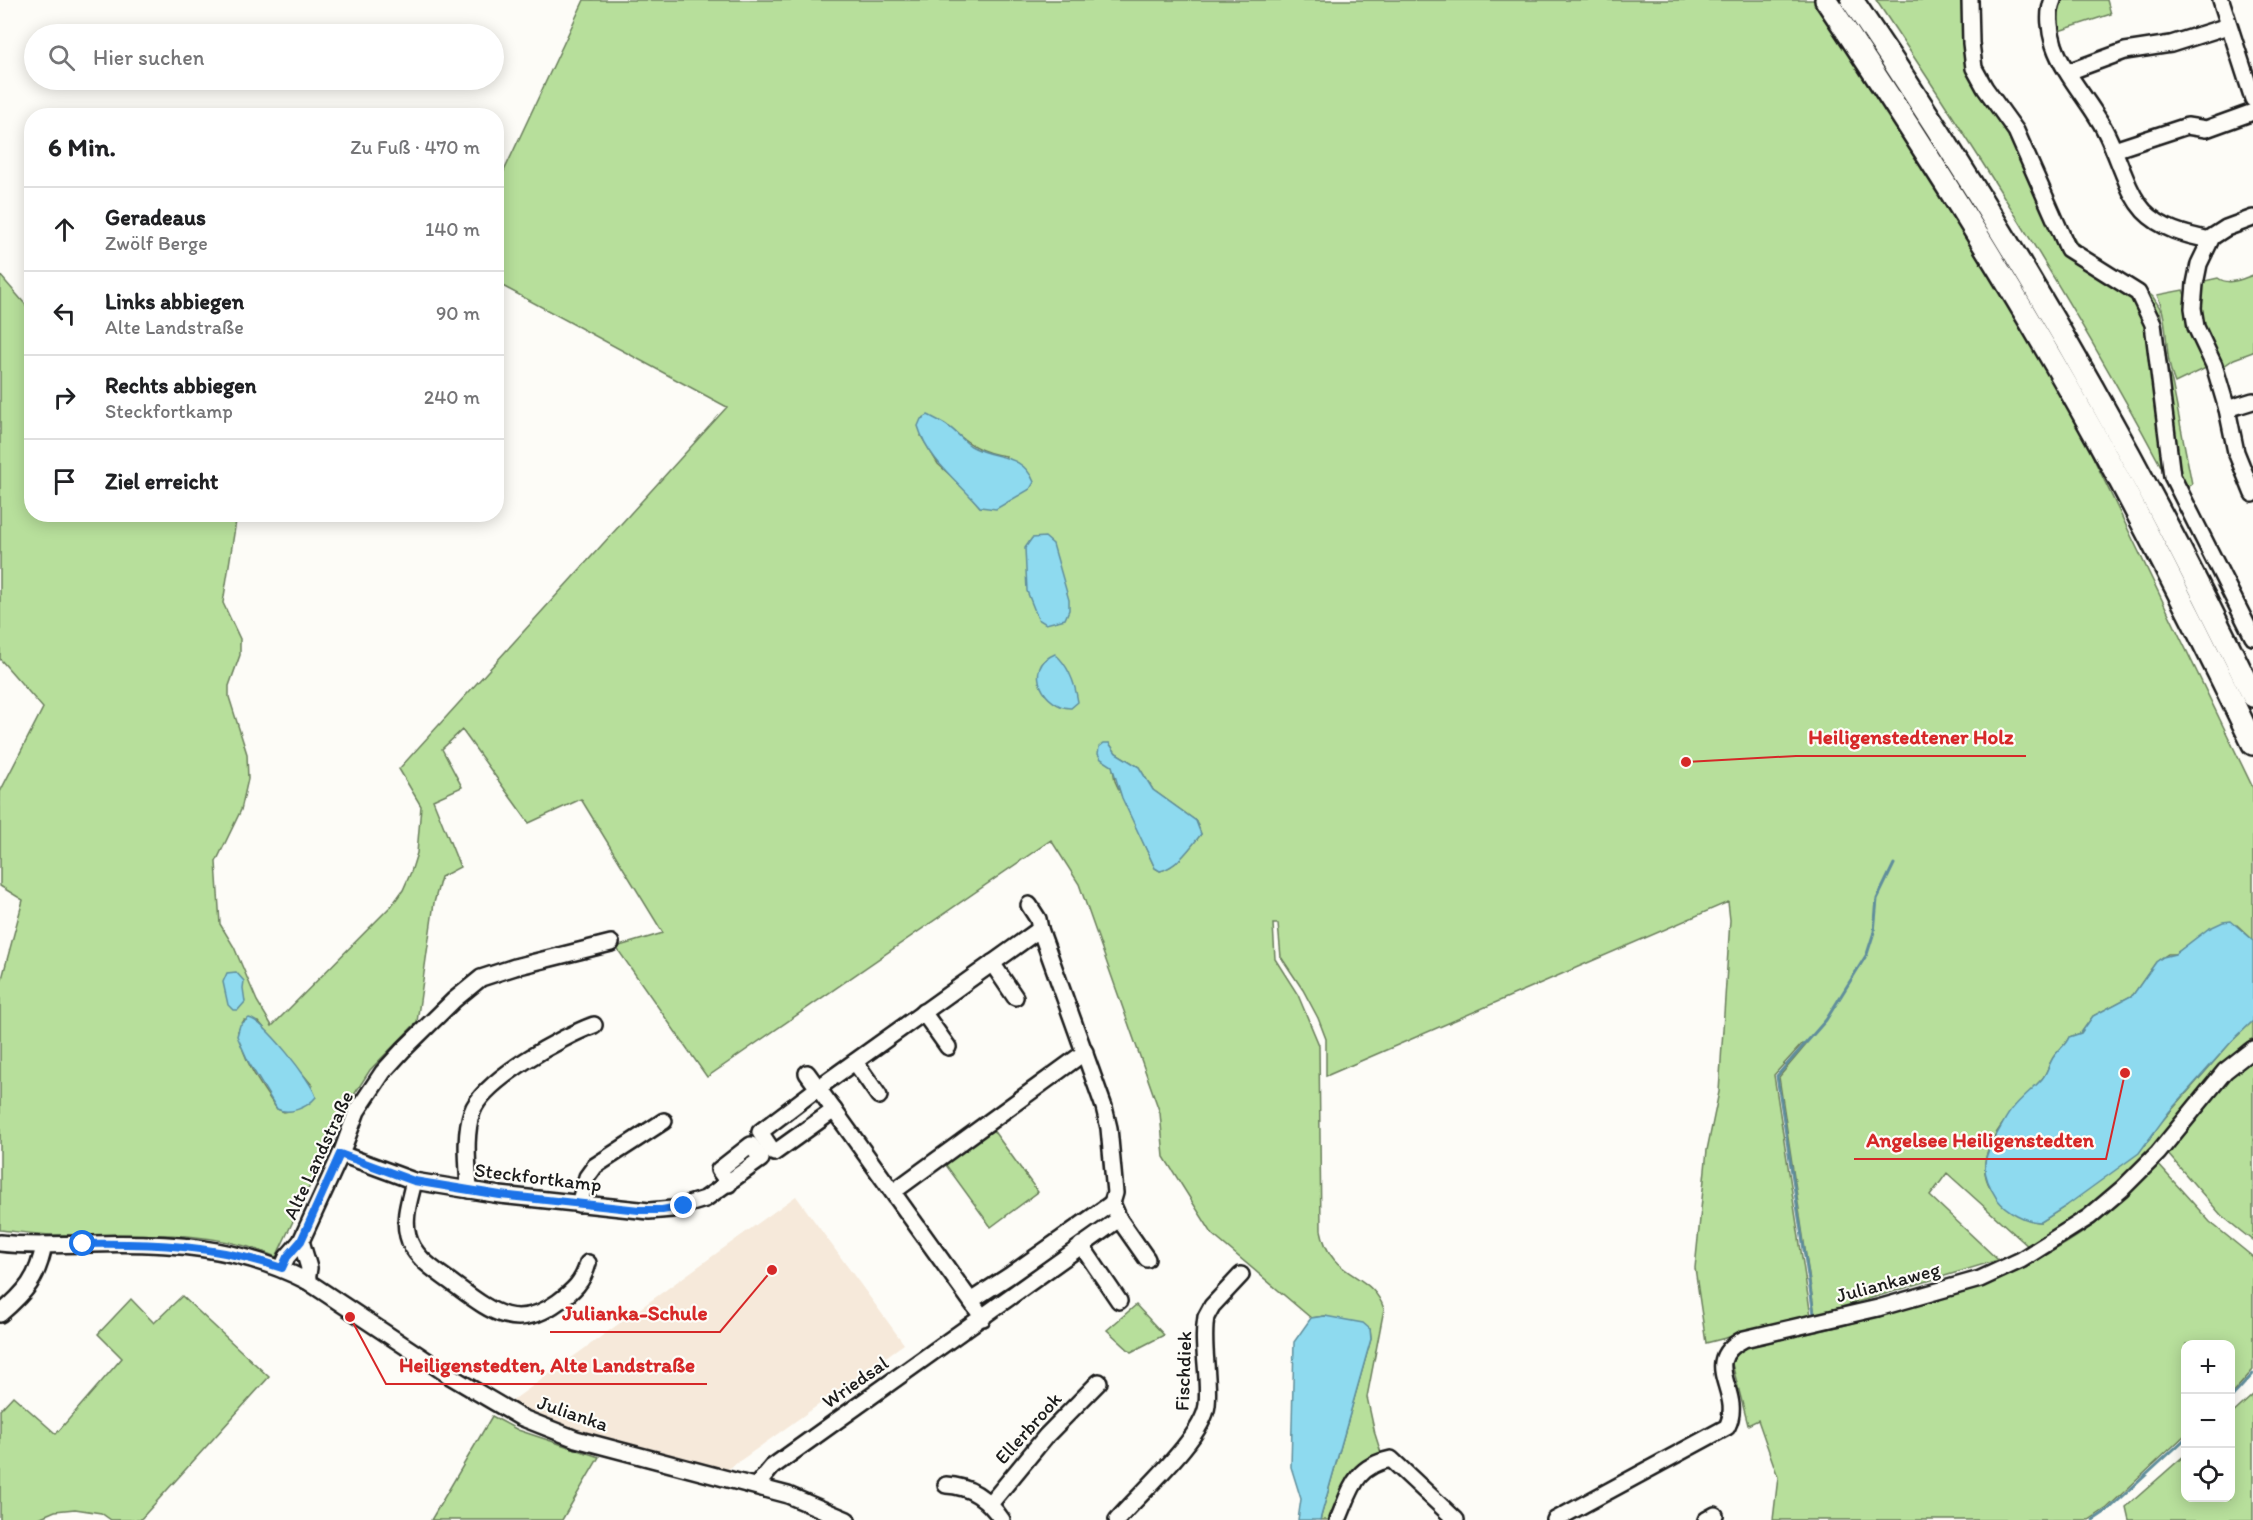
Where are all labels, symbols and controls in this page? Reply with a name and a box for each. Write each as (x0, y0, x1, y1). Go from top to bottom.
search box (24, 24, 504, 90)
icon: search (45, 41, 78, 74)
text: Hier suchen (93, 44, 204, 71)
text: 6 Min. (48, 131, 116, 163)
text: Zu Fuß · 470 m (350, 135, 480, 159)
text: Geradeaus (105, 204, 206, 231)
icon: ahead (48, 213, 81, 246)
text: 140 m (425, 217, 480, 241)
text: Zwölf Berge (105, 231, 208, 255)
text: Links abbiegen (105, 288, 244, 315)
icon: left (48, 297, 81, 330)
text: 90 m (436, 301, 480, 325)
text: Alte Landstraße (105, 315, 244, 339)
text: Rechts abbiegen (105, 372, 257, 399)
icon: right (48, 381, 81, 414)
text: 240 m (424, 385, 480, 409)
text: Steckfortkamp (105, 399, 233, 423)
icon: arrive (48, 465, 81, 498)
text: Ziel erreicht (105, 468, 218, 495)
callout: Heiligenstedtener Holz (1796, 717, 2026, 756)
text: Heiligenstedtener Holz (1808, 724, 2014, 750)
street label: Alte Landstraße (278, 1087, 358, 1223)
callout: Angelsee Heiligenstedten (1854, 1120, 2106, 1159)
text: Angelsee Heiligenstedten (1865, 1127, 2095, 1153)
street label: Steckfortkamp (473, 1157, 603, 1197)
route end (670, 1192, 696, 1218)
route start (69, 1230, 95, 1256)
street label: Juliankaweg (1833, 1256, 1943, 1307)
callout: Julianka-Schule (550, 1293, 720, 1332)
text: Julianka-Schule (561, 1300, 708, 1325)
street label: Fischdiek (1170, 1331, 1196, 1411)
map controls (2181, 1340, 2235, 1502)
button: + (2181, 1340, 2235, 1394)
callout: Heiligenstedten, Alte Landstraße (386, 1345, 707, 1384)
street label: Wriedsal (817, 1350, 893, 1413)
text: Heiligenstedten, Alte Landstraße (399, 1352, 695, 1378)
street label: Ellerbrook (989, 1387, 1067, 1469)
street label: Julianka (534, 1390, 612, 1436)
button: − (2181, 1394, 2235, 1448)
button: locate (2181, 1448, 2235, 1502)

